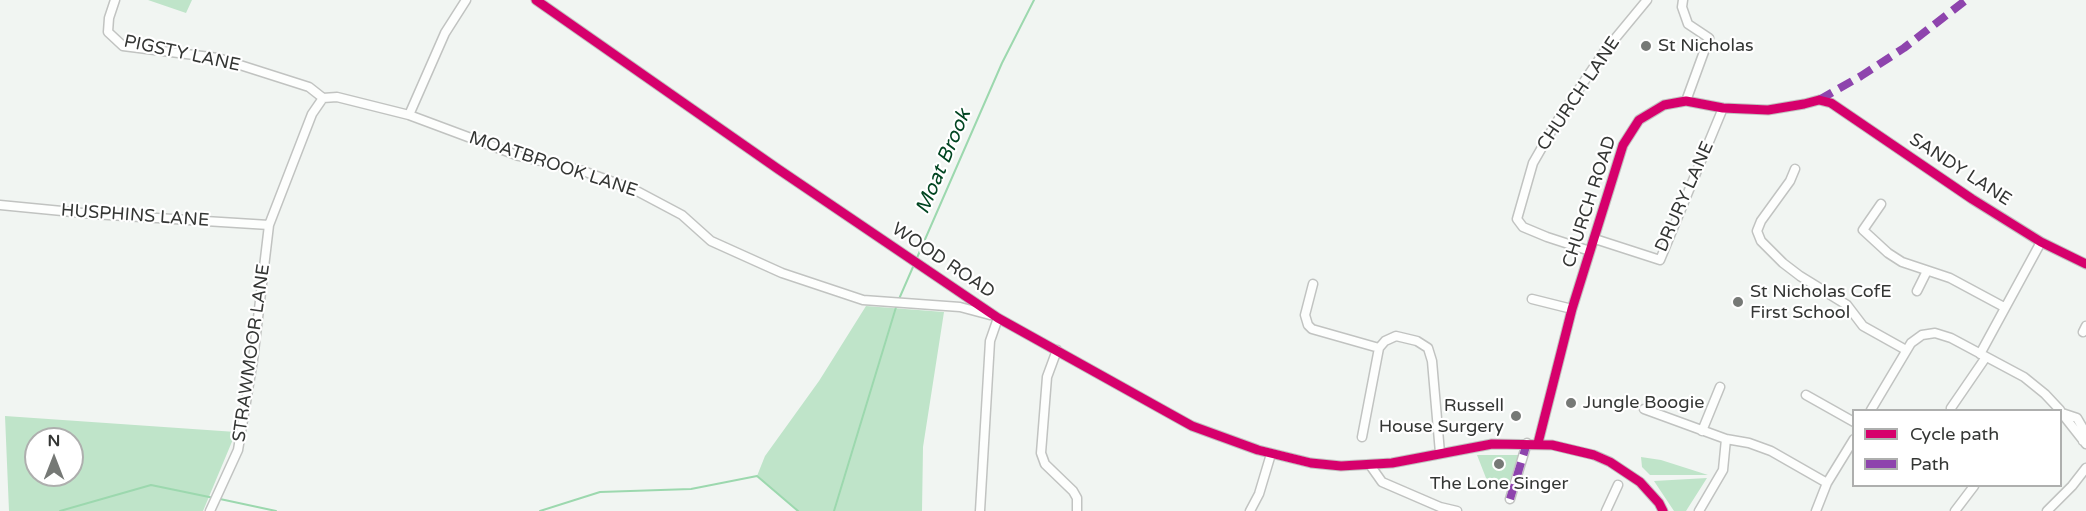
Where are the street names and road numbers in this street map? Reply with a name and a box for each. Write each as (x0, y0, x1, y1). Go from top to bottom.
street label: PIGSTY LANE (122, 31, 242, 77)
street label: CHURCH LANE (1533, 33, 1625, 155)
street label: MOATBROOK LANE (466, 128, 640, 202)
street label: SANDY LANE (1905, 129, 2015, 211)
street label: CHURCH ROAD (1558, 133, 1622, 271)
street label: DRURY LANE (1651, 139, 1719, 255)
street label: HUSPHINS LANE (60, 200, 210, 232)
street label: WOOD ROAD (887, 219, 999, 303)
street label: STRAWMOOR LANE (229, 263, 275, 443)

